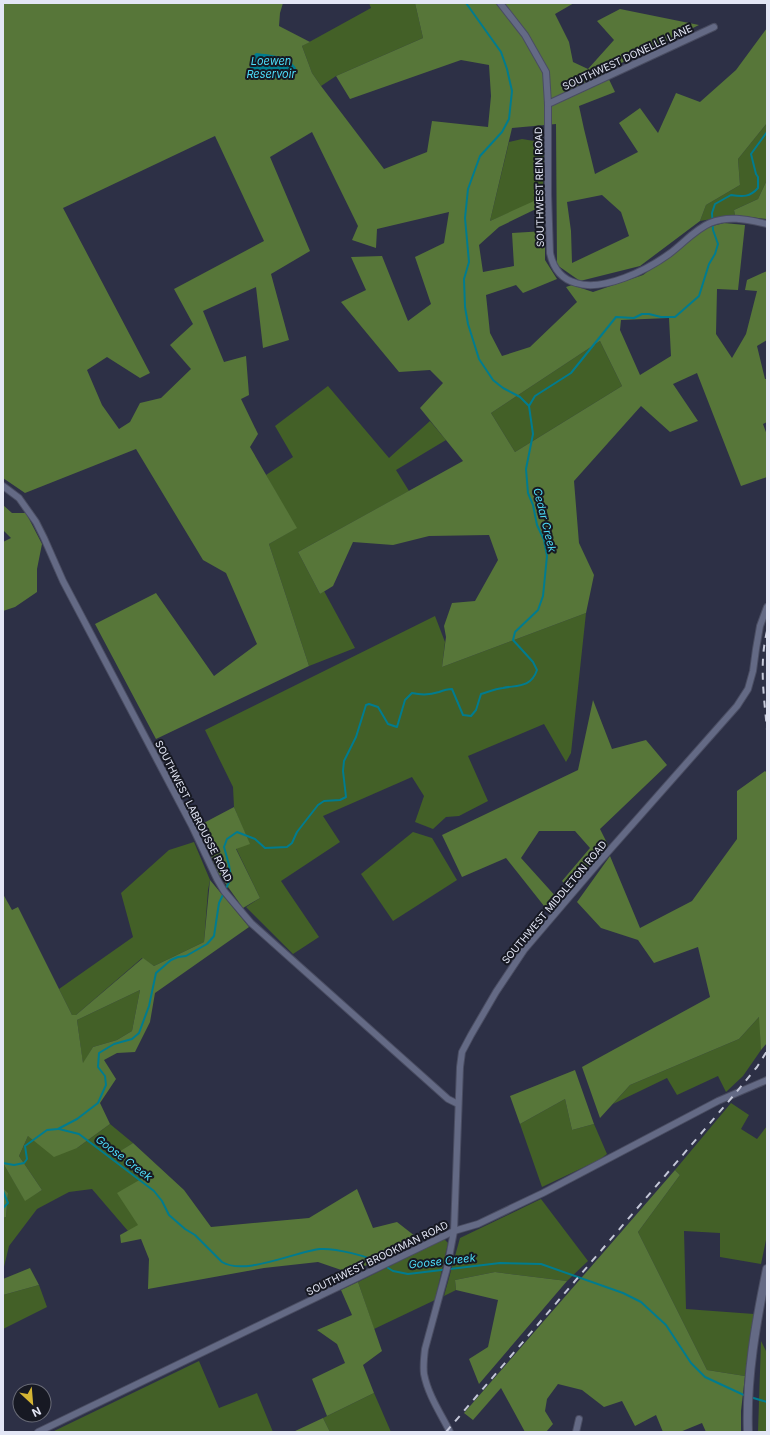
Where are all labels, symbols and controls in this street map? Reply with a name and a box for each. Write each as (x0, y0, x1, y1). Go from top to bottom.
street label: SOUTHWEST DONELLE LANE (560, 22, 694, 92)
water label: Loewen Reservoir (246, 54, 296, 81)
street label: SOUTHWEST REIN ROAD (532, 127, 546, 247)
water label: Cedar Creek (530, 486, 560, 555)
street label: SOUTHWEST LABROUSSE ROAD (153, 738, 235, 884)
street label: SOUTHWEST MIDDLETON ROAD (499, 838, 609, 966)
water label: Goose Creek (93, 1132, 156, 1184)
street label: SOUTHWEST BROOKMAN ROAD (304, 1218, 450, 1298)
water label: Goose Creek (408, 1250, 477, 1271)
north arrow (12, 1383, 52, 1423)
text: N (30, 1404, 43, 1420)

